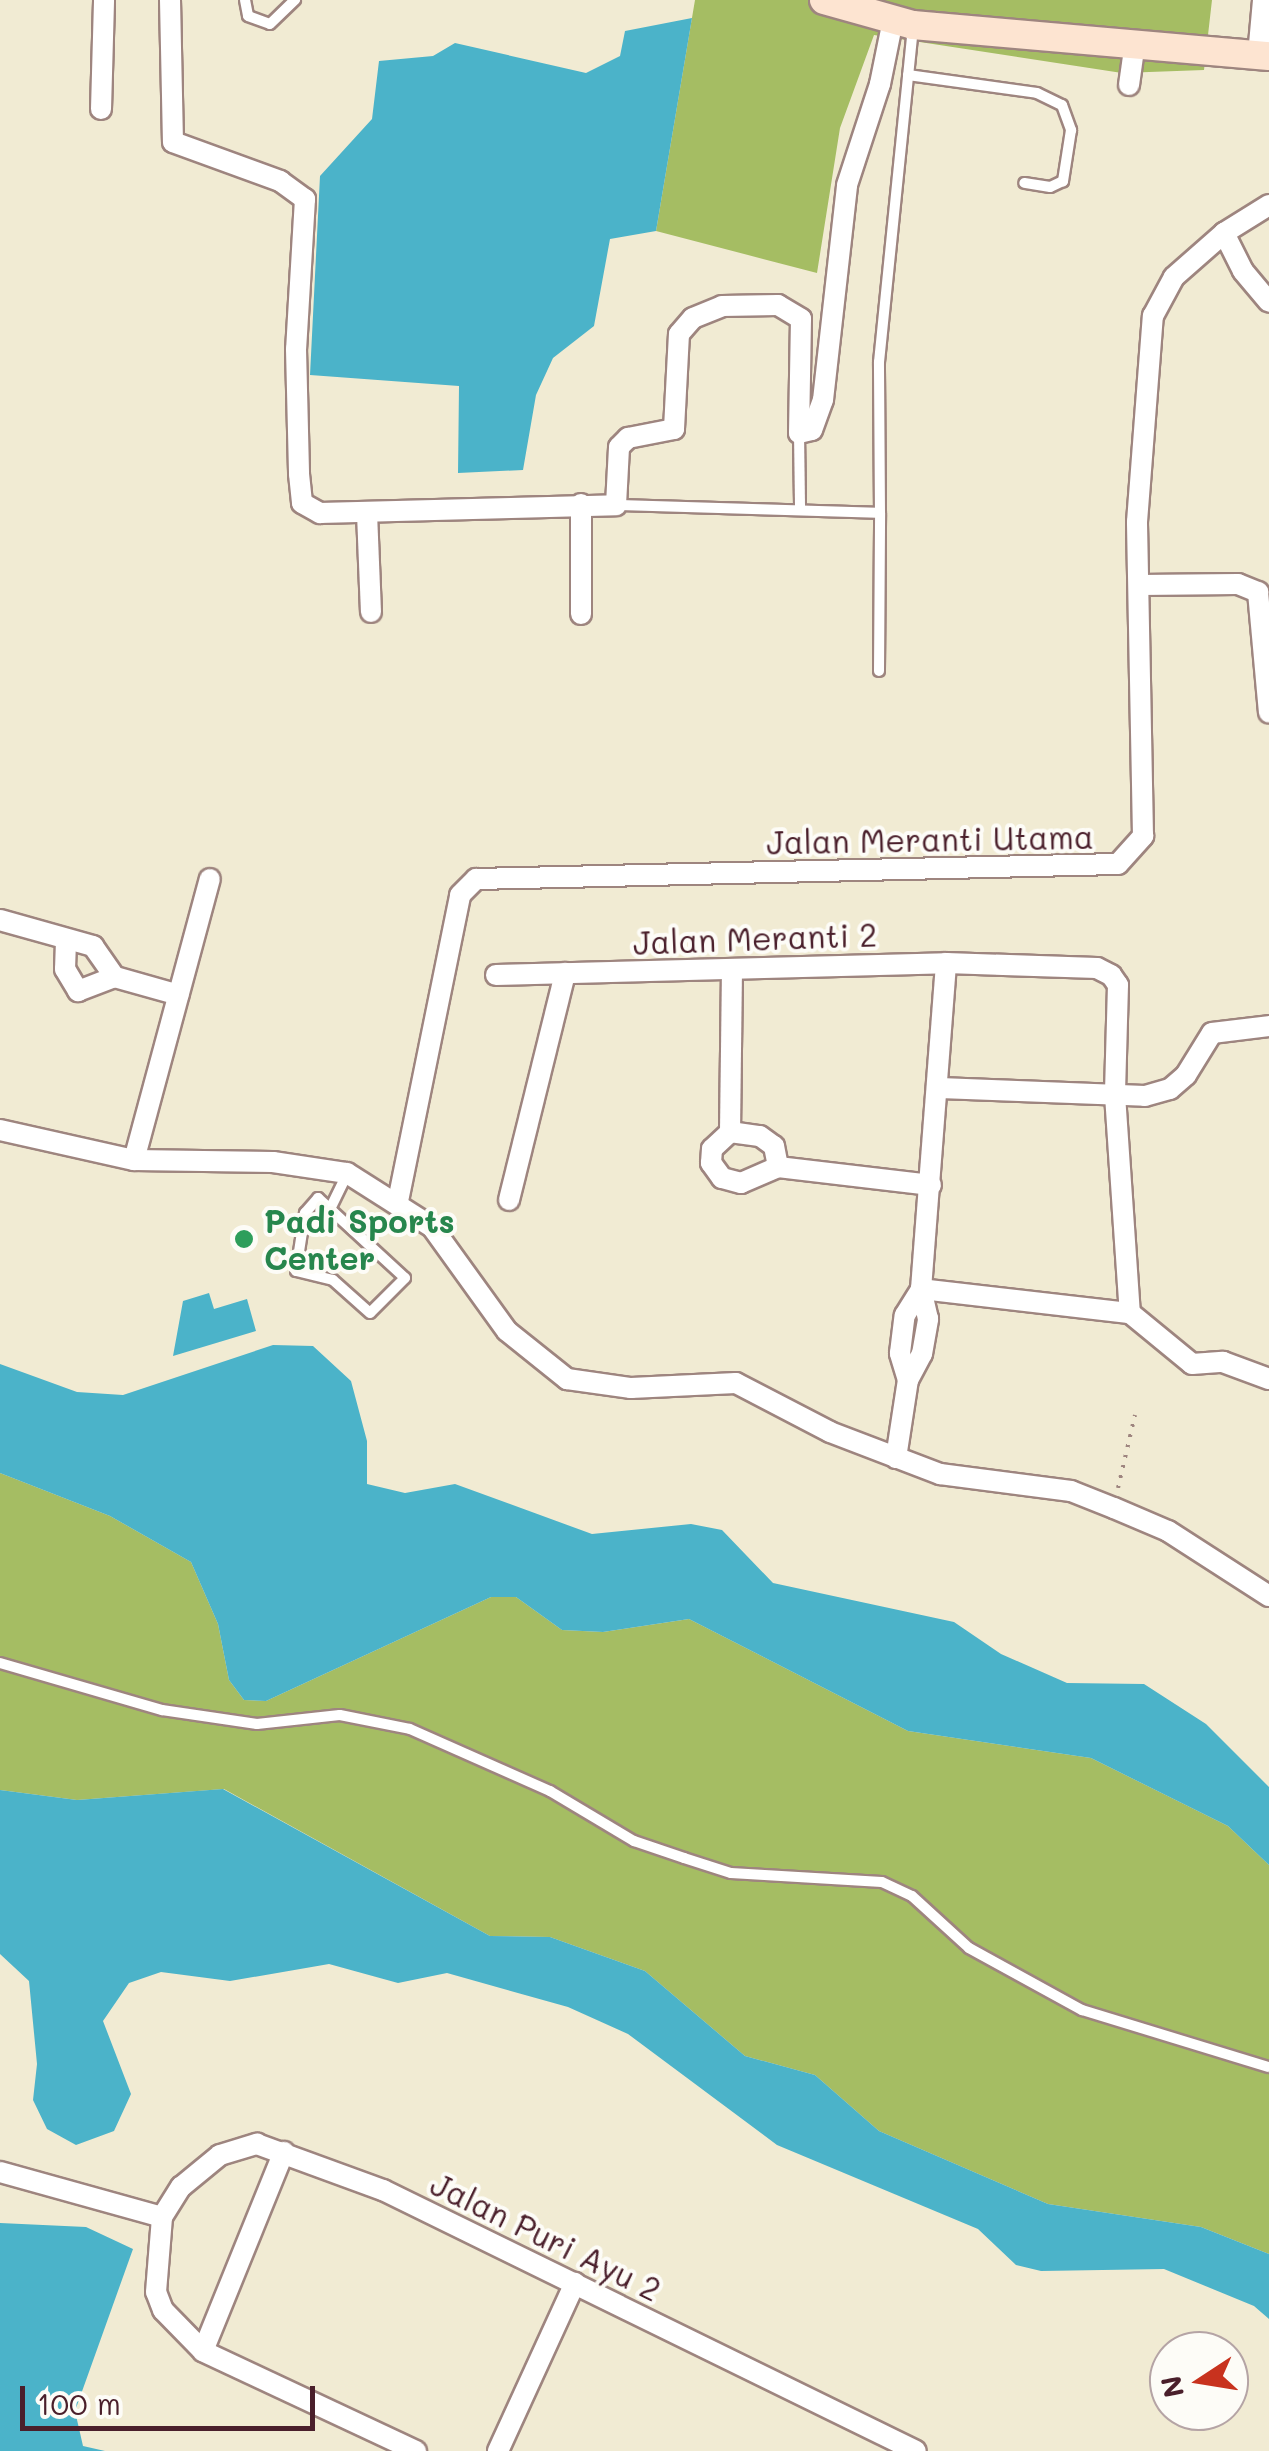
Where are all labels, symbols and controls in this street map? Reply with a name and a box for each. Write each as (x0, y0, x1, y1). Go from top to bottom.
street label: Jalan Meranti Utama (766, 817, 1094, 861)
street label: Jalan Meranti 2 (632, 915, 878, 961)
place label: Padi Sports Center (264, 1202, 455, 1277)
marker: Padi Sports Center (233, 1228, 255, 1250)
street label: Jalan Puri Ayu 2 (425, 2164, 667, 2308)
north arrow (1149, 2331, 1249, 2431)
scale bar (25, 2366, 320, 2428)
text: N (1152, 2373, 1191, 2401)
text: 100 m (37, 2383, 121, 2423)

